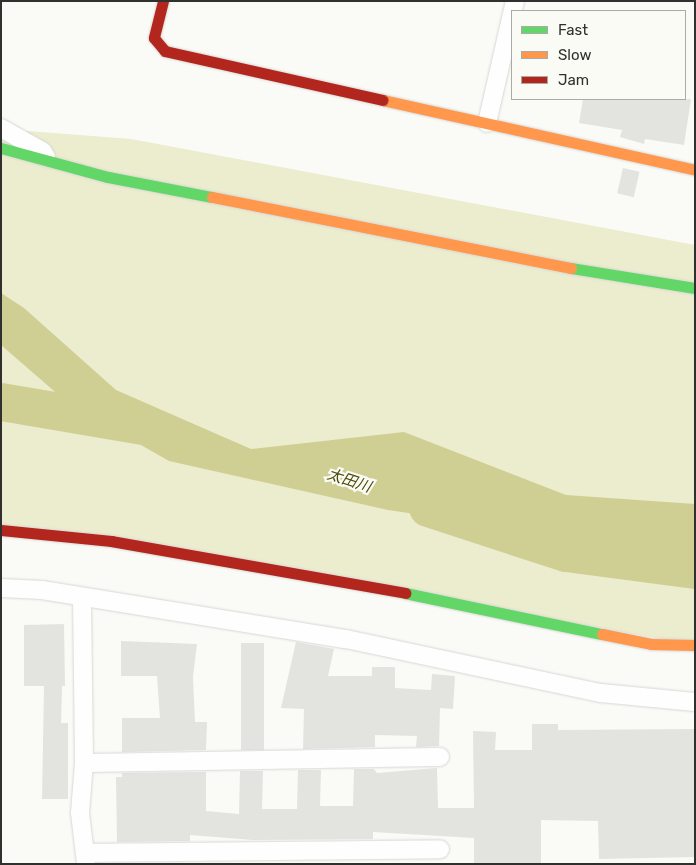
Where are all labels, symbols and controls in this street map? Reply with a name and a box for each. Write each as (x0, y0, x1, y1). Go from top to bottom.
legend (511, 10, 686, 100)
text: Fast (558, 21, 588, 39)
text: Slow (558, 46, 591, 64)
text: Jam (558, 71, 589, 89)
water label: 太田川 (325, 465, 373, 497)

